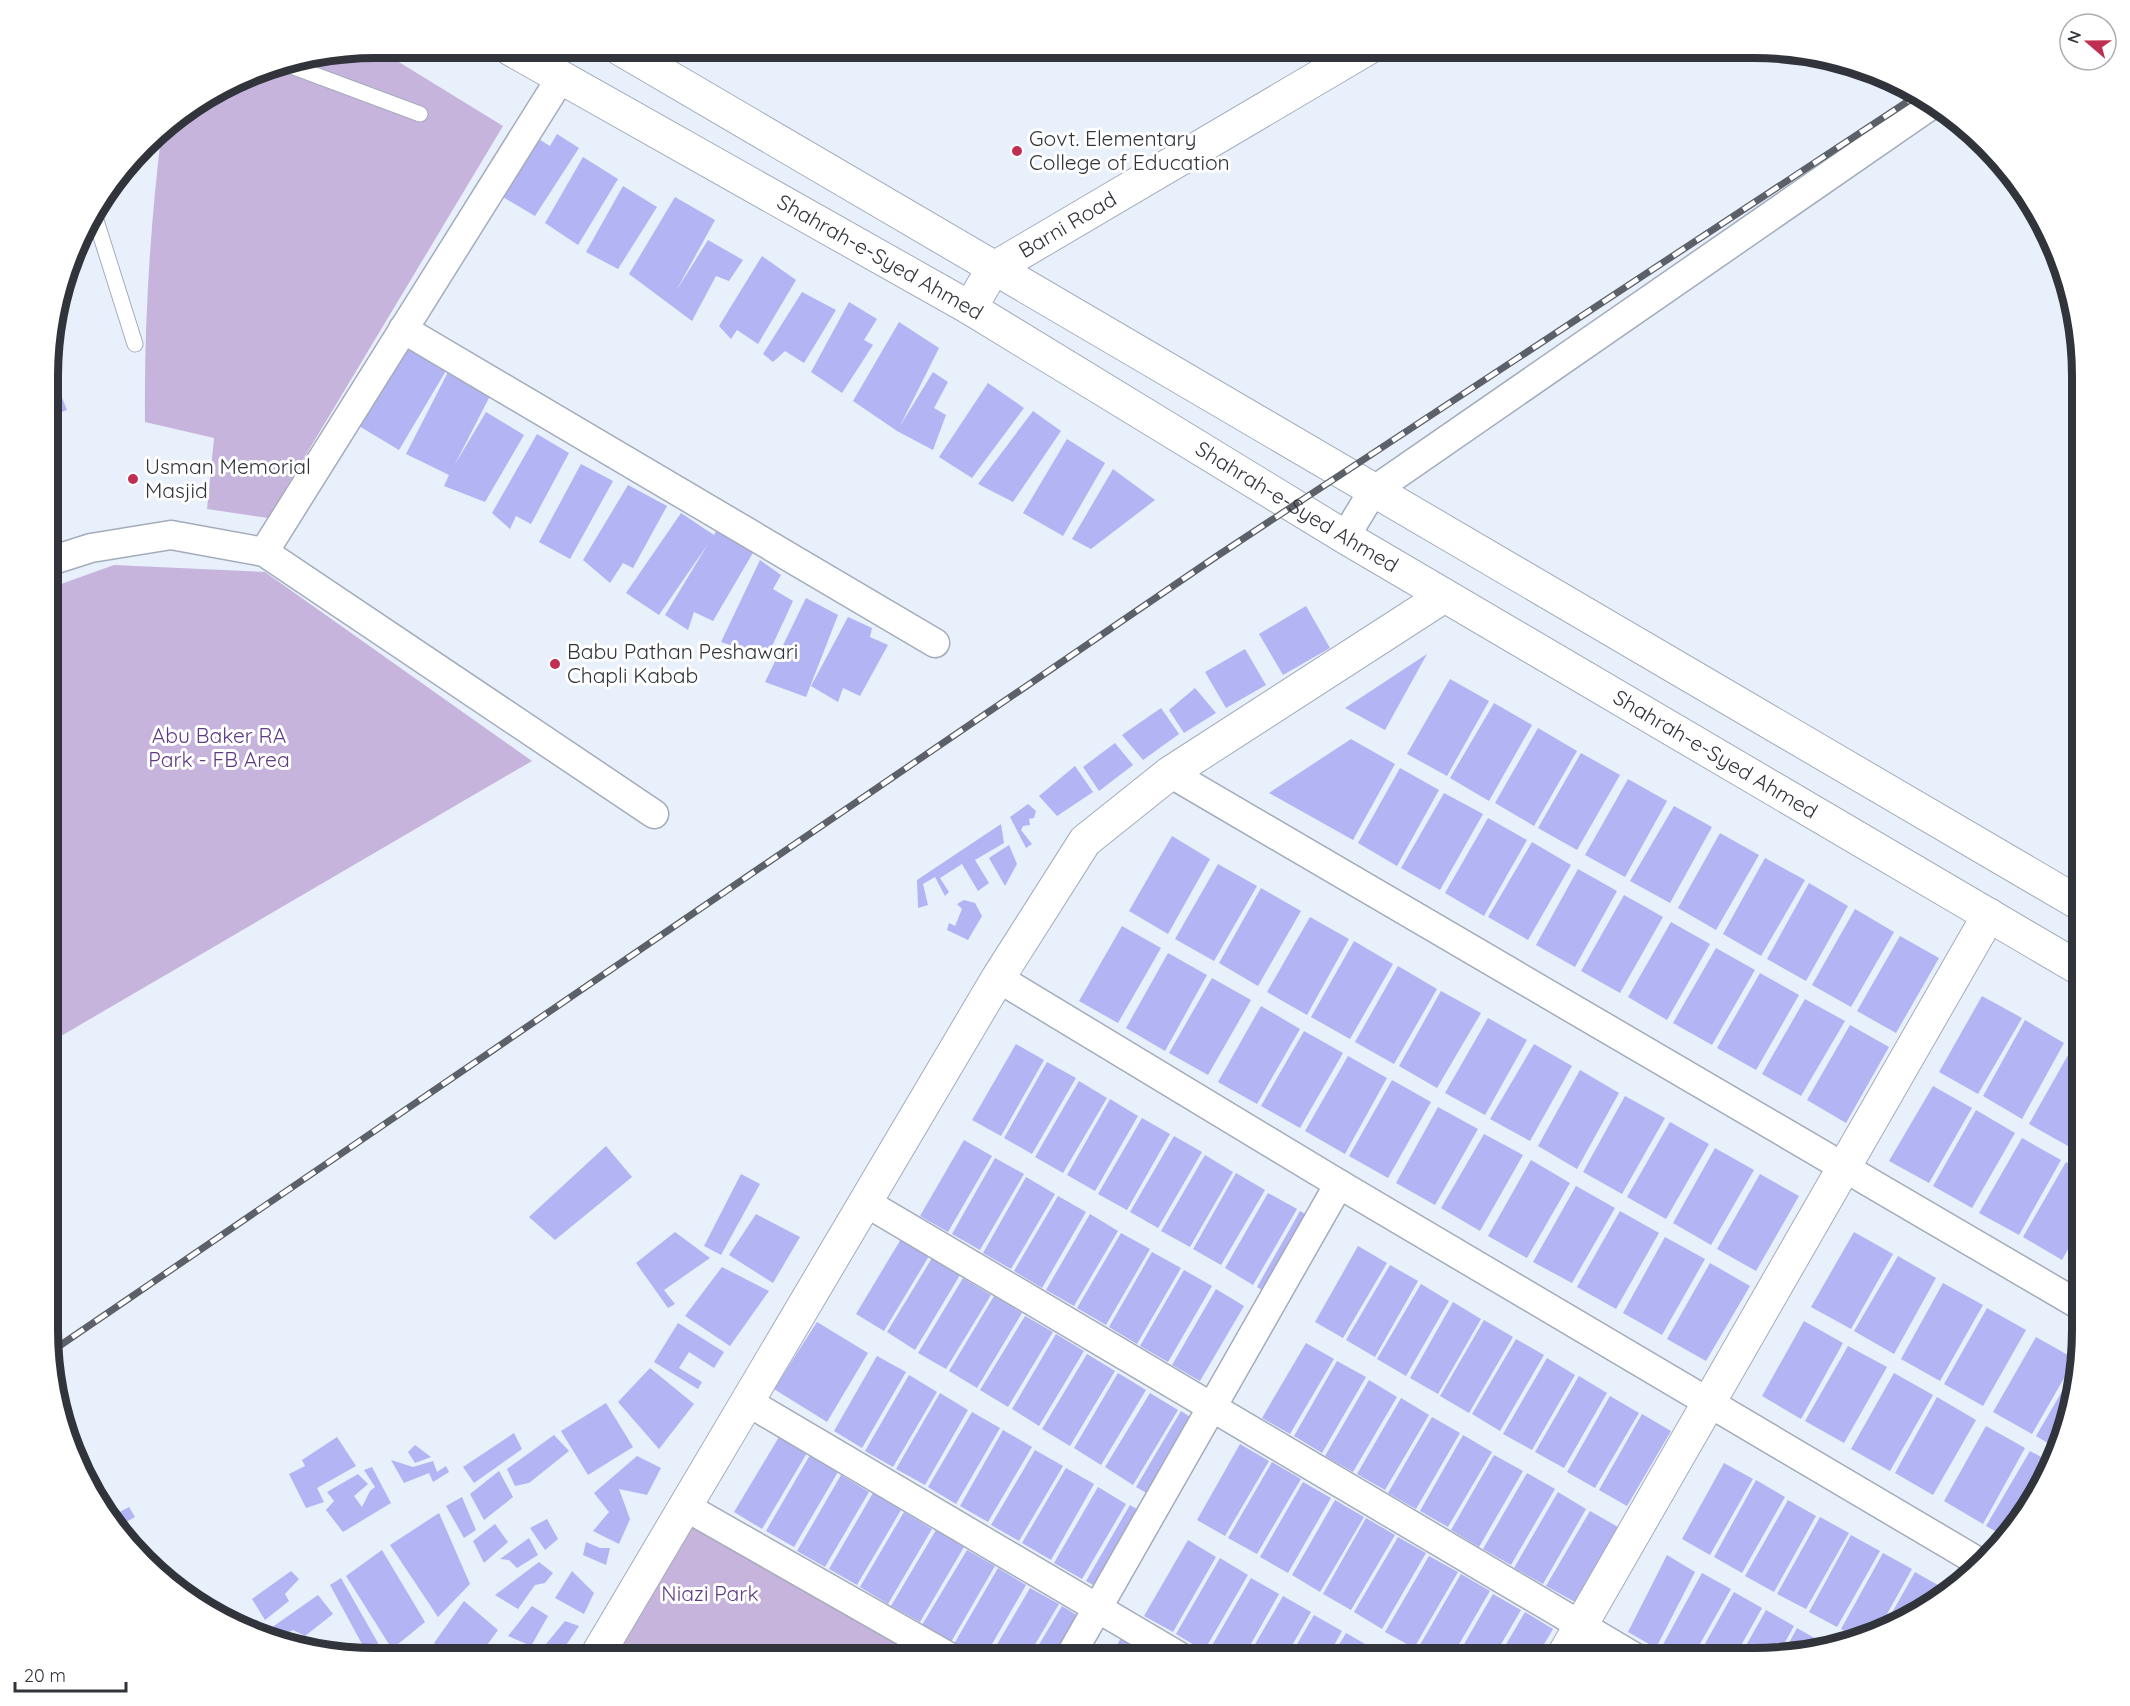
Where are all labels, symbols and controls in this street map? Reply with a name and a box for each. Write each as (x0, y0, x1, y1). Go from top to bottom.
north arrow (2058, 12, 2118, 72)
text: N (2062, 28, 2085, 46)
place label: Govt. Elementary College of Education (1029, 125, 1230, 175)
marker: Govt. Elementary College of Education (1010, 144, 1024, 158)
street label: Barni Road (1014, 185, 1121, 263)
street label: Shahrah-e-Syed Ahmed (773, 188, 988, 325)
street label: Shahrah-e-Syed Ahmed (1191, 435, 1403, 578)
place label: Usman Memorial Masjid (145, 453, 311, 503)
marker: Usman Memorial Masjid (126, 472, 140, 486)
place label: Babu Pathan Peshawari Chapli Kabab (567, 638, 798, 688)
marker: Babu Pathan Peshawari Chapli Kabab (548, 657, 562, 671)
street label: Shahrah-e-Syed Ahmed (1609, 684, 1823, 824)
park label: Abu Baker RA Park - FB Area (148, 722, 290, 772)
park label: Niazi Park (661, 1580, 759, 1606)
scale bar (15, 1655, 126, 1693)
text: 20 m (24, 1664, 66, 1687)

